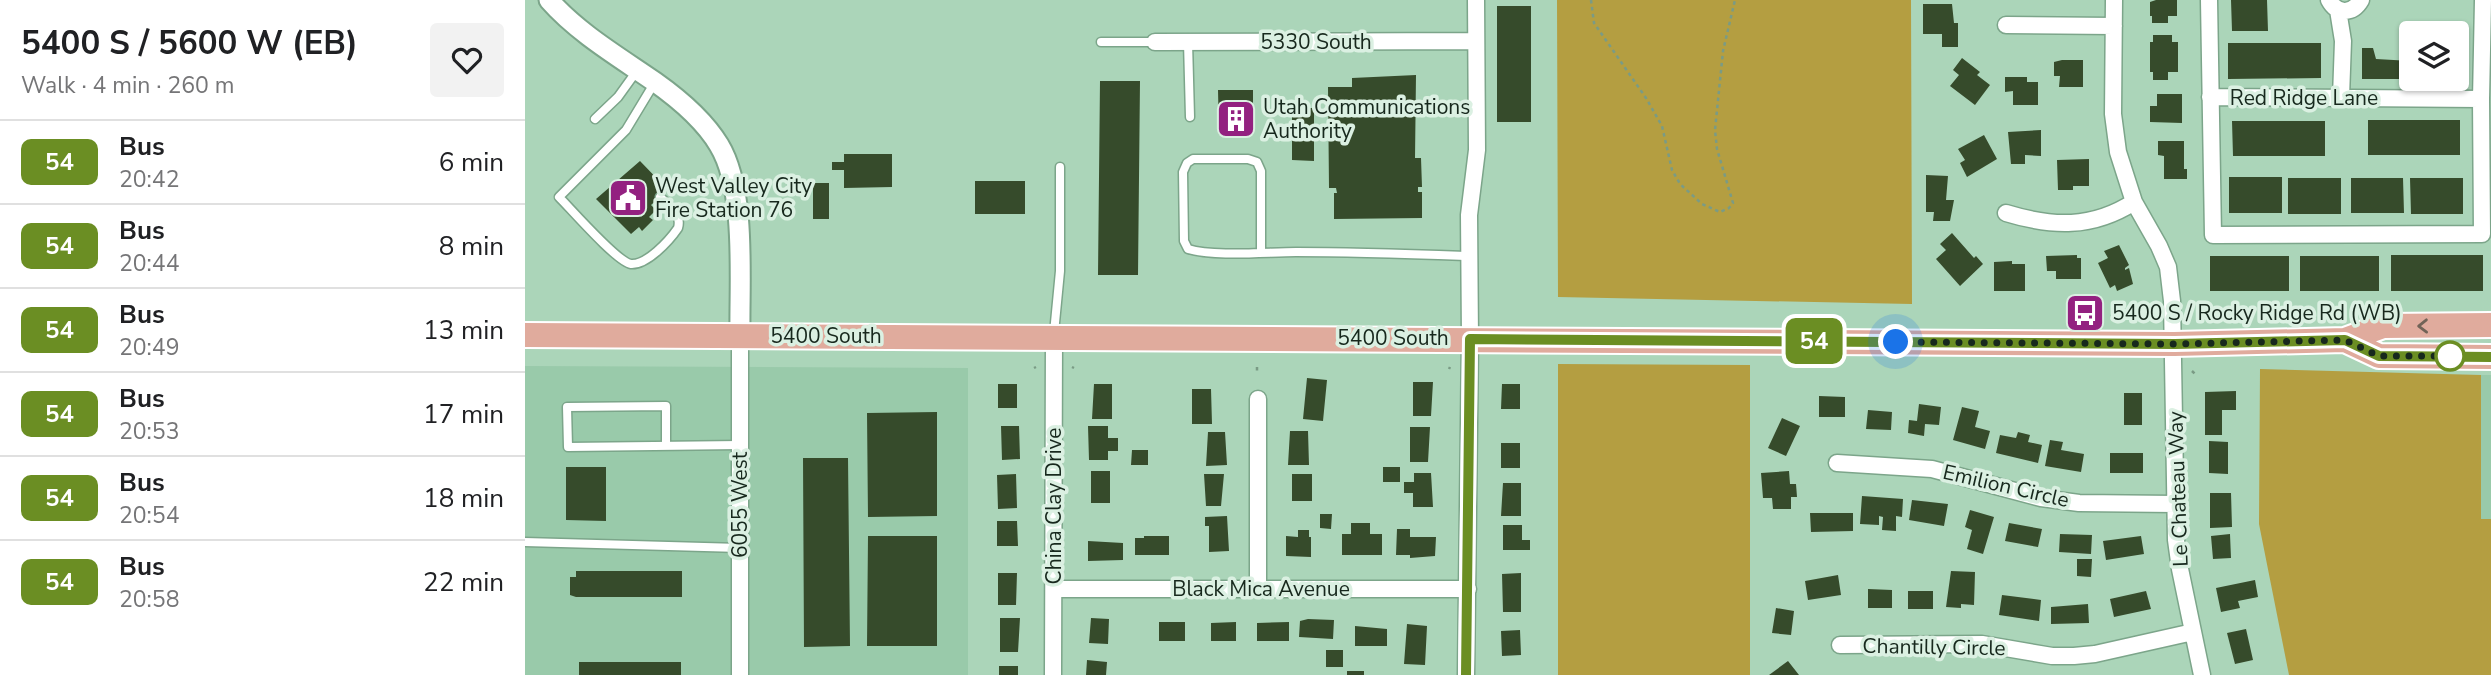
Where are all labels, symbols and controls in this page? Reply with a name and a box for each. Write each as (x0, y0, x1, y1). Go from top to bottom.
text: 5400 S / 5600 W (EB) (21, 21, 358, 66)
map controls (2399, 21, 2469, 91)
button: layers (2399, 21, 2469, 91)
button: heart (430, 23, 504, 97)
street label: 5330 South (1260, 28, 1372, 56)
text: Walk · 4 min · 260 m (21, 70, 234, 101)
street label: Red Ridge Lane (2230, 84, 2378, 112)
place label: Utah Communications Authority (1263, 93, 1470, 145)
building icon: Utah Communications Authority (1215, 98, 1257, 140)
text: Bus (119, 129, 165, 164)
text: 6 min (439, 145, 504, 180)
text: 54 (45, 146, 74, 178)
text: 20:42 (119, 164, 179, 195)
place label: West Valley City Fire Station 76 (655, 172, 812, 224)
public building icon: West Valley City Fire Station 76 (607, 177, 649, 219)
text: Bus (119, 213, 165, 248)
text: 8 min (439, 229, 504, 264)
text: 54 (45, 230, 74, 262)
text: 20:44 (119, 248, 179, 279)
bus stop icon: 5400 S / Rocky Ridge Rd (WB) (2064, 292, 2106, 334)
text: Bus (119, 297, 165, 332)
place label: 5400 S / Rocky Ridge Rd (WB) (2112, 299, 2402, 327)
text: 13 min (423, 313, 504, 348)
text: 54 (45, 314, 74, 346)
line badge: 54 (1783, 318, 1845, 364)
one-way arrow (2417, 318, 2428, 334)
street label: 5400 South (770, 322, 882, 350)
street label: 5400 South (1337, 324, 1449, 352)
your location (1878, 324, 1913, 359)
text: 54 (1800, 325, 1828, 357)
text: 20:49 (119, 332, 179, 363)
unlabelled marker (2435, 341, 2465, 371)
text: Bus (119, 381, 165, 416)
text: 17 min (423, 397, 504, 432)
text: 54 (45, 398, 74, 430)
street label: Le Chateau Way (2161, 411, 2195, 567)
text: 20:53 (119, 416, 179, 447)
street label: China Clay Drive (1040, 428, 1068, 584)
street label: 6055 West (726, 451, 754, 558)
street label: Emilion Circle (1940, 458, 2072, 514)
text: Bus (119, 465, 165, 500)
text: 18 min (423, 481, 504, 516)
text: 54 (45, 482, 74, 514)
text: 20:54 (119, 500, 179, 531)
text: Bus (119, 549, 165, 584)
text: 22 min (423, 565, 504, 600)
text: 54 (45, 566, 74, 598)
street label: Black Mica Avenue (1172, 575, 1350, 603)
text: 20:58 (119, 584, 179, 615)
street label: Chantilly Circle (1862, 632, 2006, 662)

